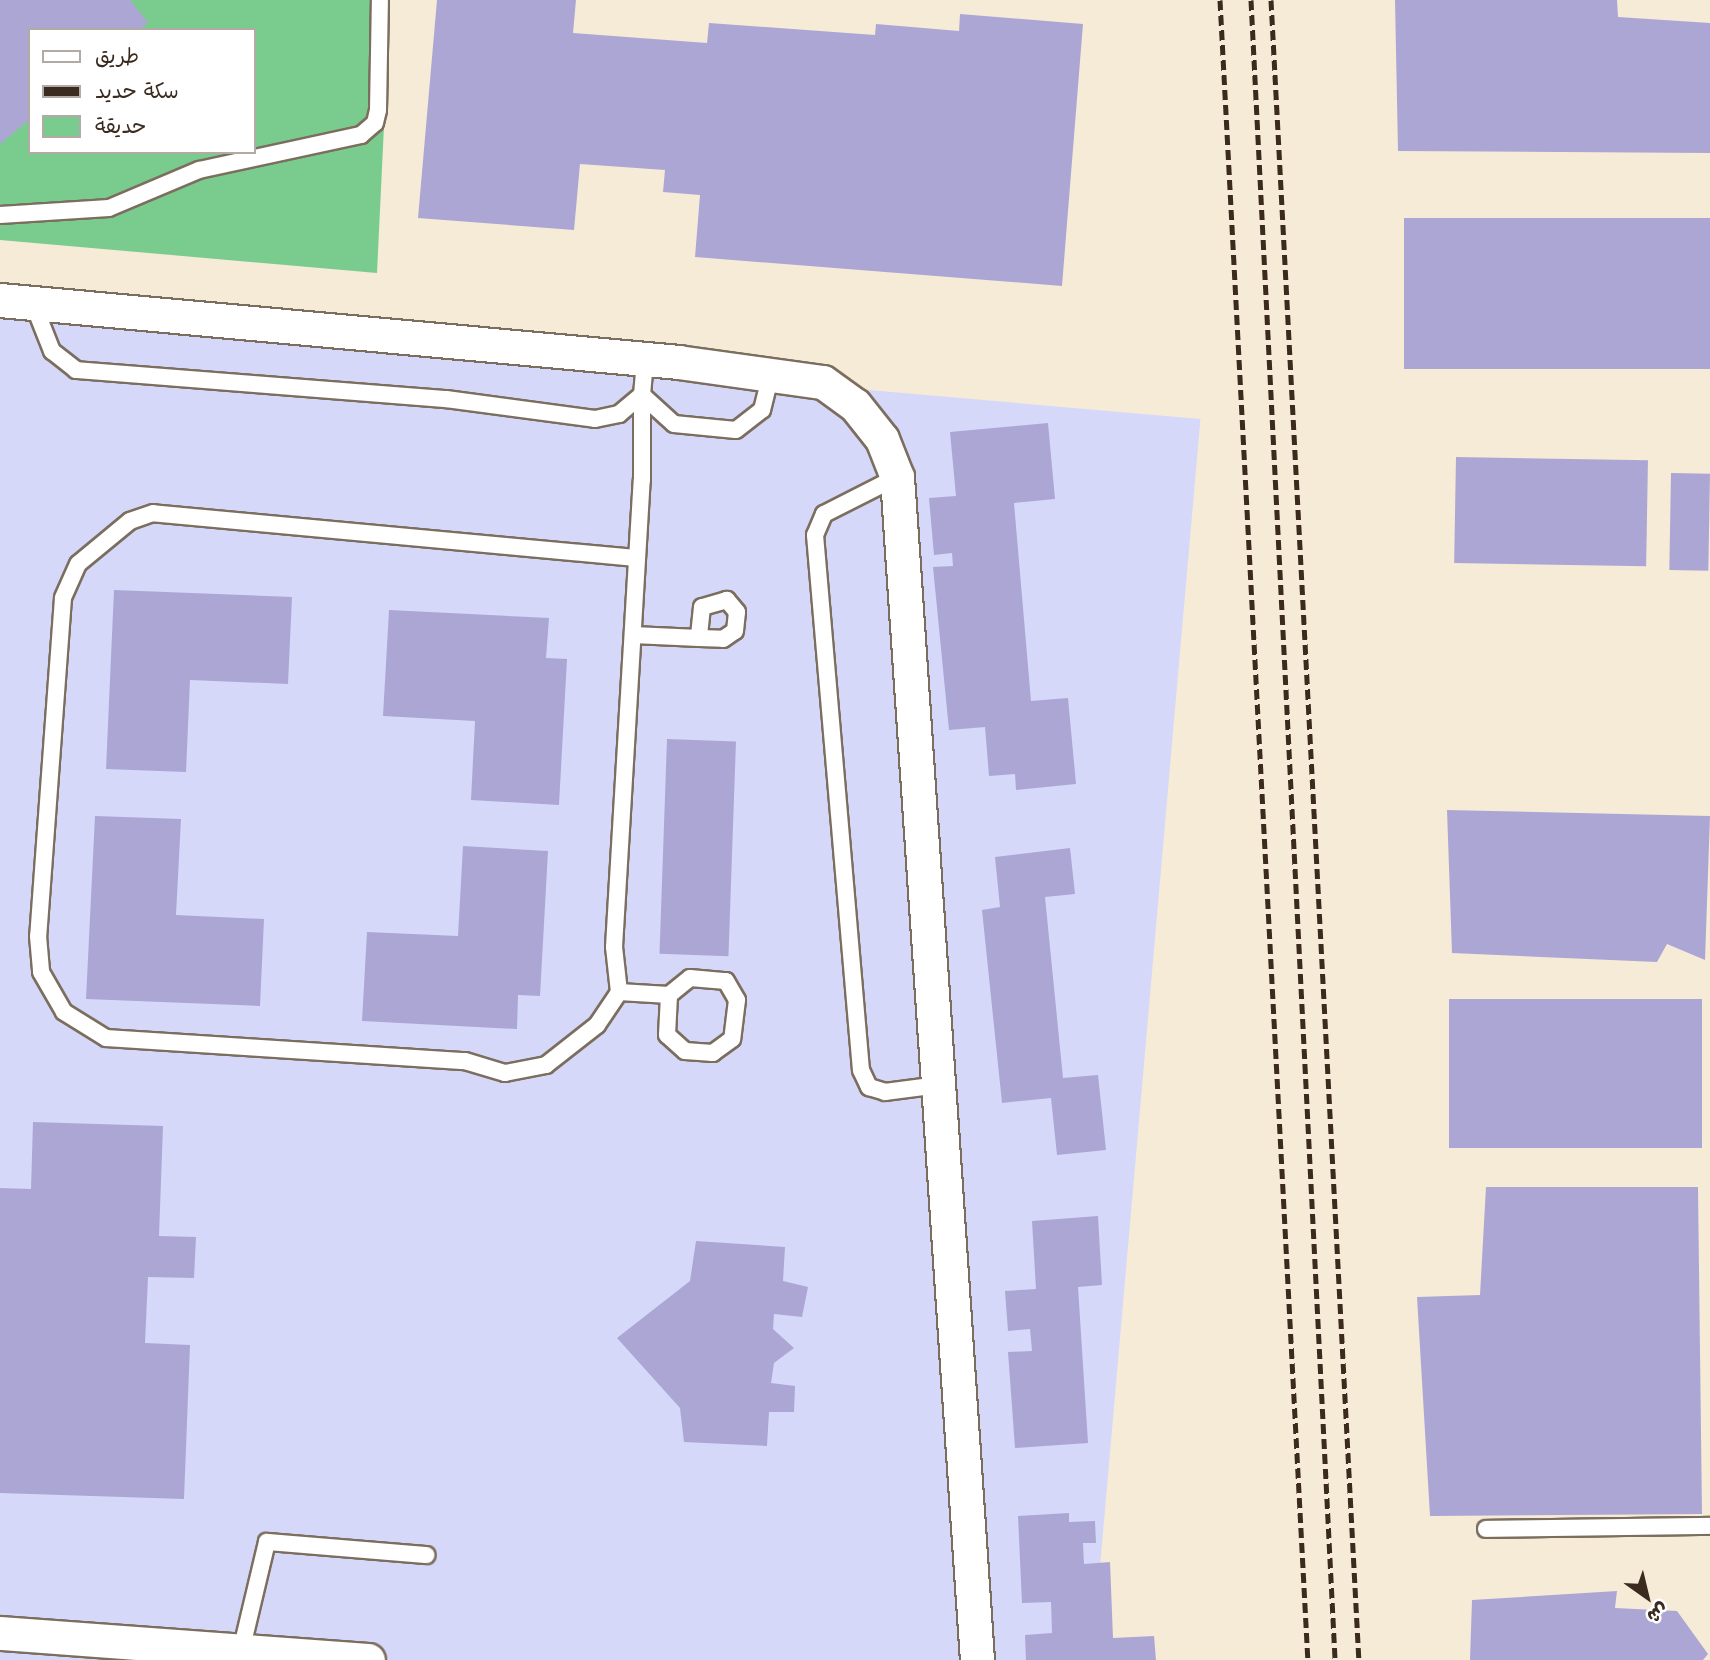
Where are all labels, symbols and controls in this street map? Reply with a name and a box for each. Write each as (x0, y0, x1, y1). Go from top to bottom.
legend (28, 28, 256, 154)
text: طريق (95, 38, 139, 70)
text: سكة حديد (95, 73, 179, 105)
text: حديقة (95, 108, 146, 140)
north arrow (1612, 1562, 1682, 1632)
text: ش (1642, 1597, 1675, 1632)

